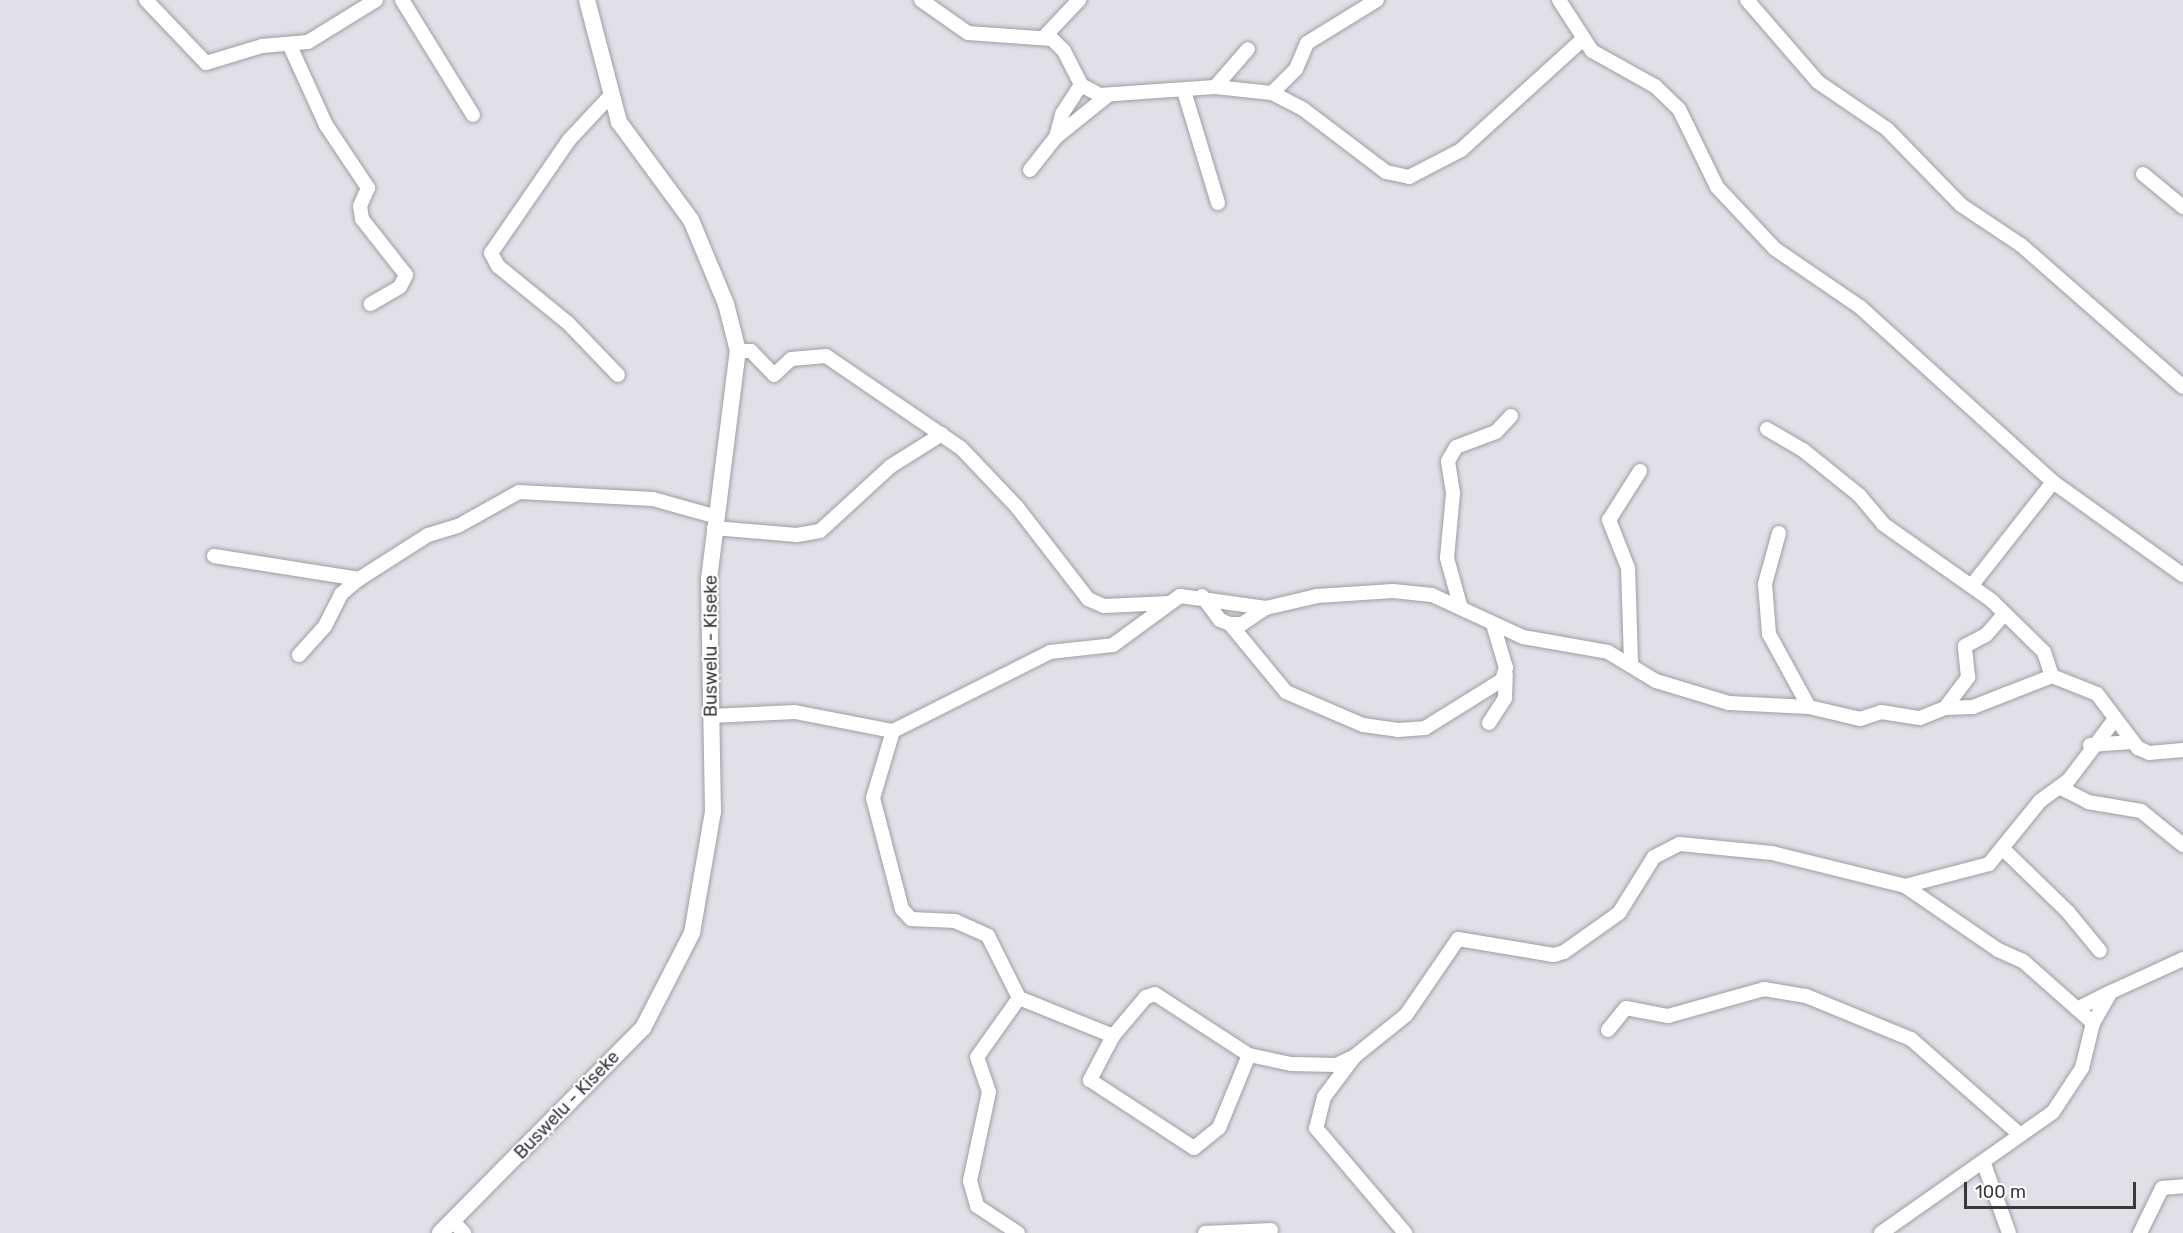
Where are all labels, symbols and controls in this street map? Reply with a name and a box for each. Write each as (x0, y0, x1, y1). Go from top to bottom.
street label: Buswelu - Kiseke (700, 575, 722, 717)
street label: Buswelu - Kiseke (510, 1046, 624, 1164)
scale bar (1967, 1170, 2140, 1208)
text: 100 m (1975, 1181, 2026, 1203)

